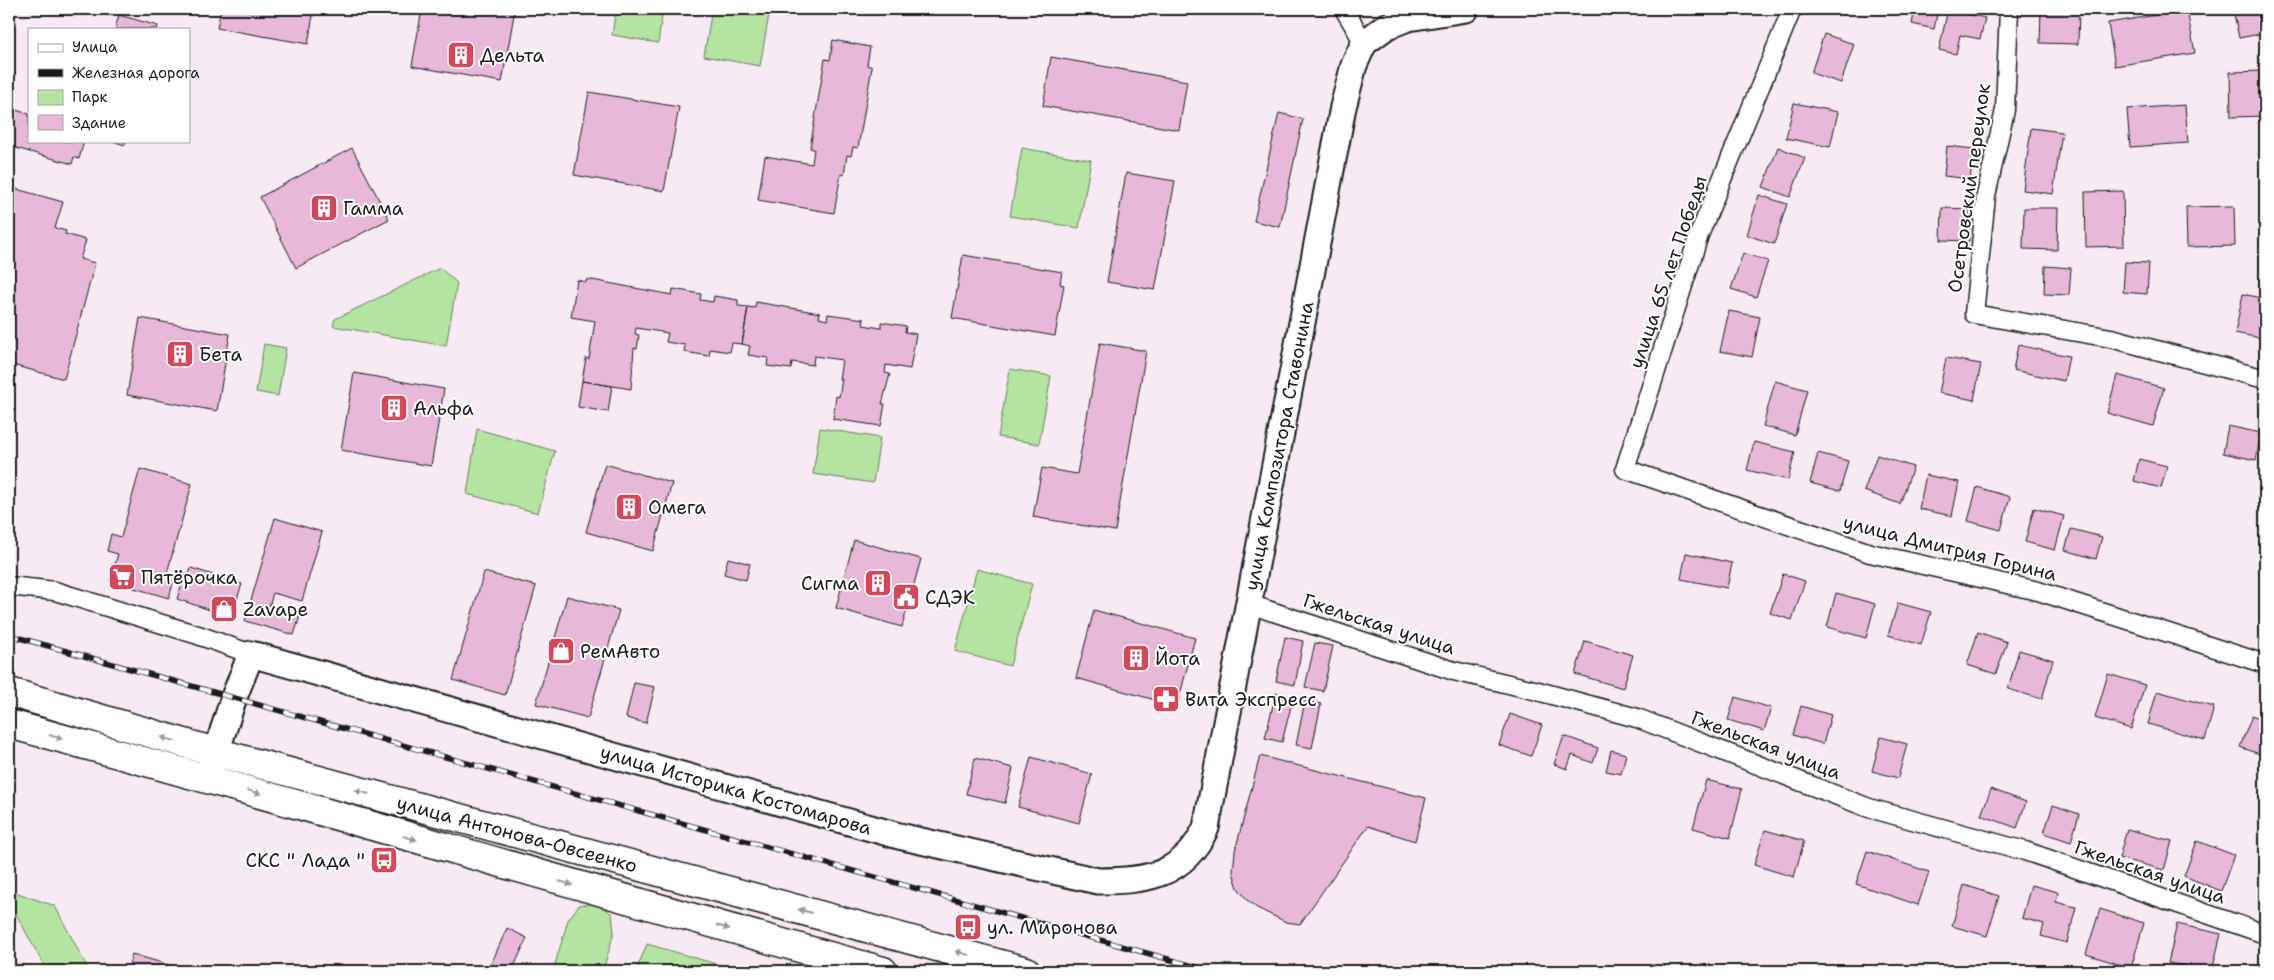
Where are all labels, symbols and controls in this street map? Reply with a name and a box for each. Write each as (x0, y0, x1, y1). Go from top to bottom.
legend (28, 28, 190, 142)
text: Улица (72, 37, 118, 57)
building icon: Дельта (446, 40, 476, 70)
place label: Дельта (480, 43, 545, 68)
text: Железная дорога (72, 63, 200, 83)
street label: Осетровский переулок (1942, 82, 1996, 294)
text: Парк (72, 87, 108, 107)
text: Здание (72, 113, 126, 133)
street label: улица 65 лет Победы (1623, 172, 1713, 372)
building icon: Гамма (309, 193, 339, 223)
place label: Гамма (343, 196, 404, 221)
street label: улица Композитора Ставонина (1239, 299, 1319, 593)
building icon: Бета (165, 339, 195, 369)
place label: Бета (199, 342, 242, 367)
building icon: Альфа (379, 393, 409, 423)
place label: Альфа (413, 396, 474, 421)
building icon: Омега (614, 492, 644, 522)
place label: Омега (648, 495, 706, 520)
street label: улица Дмитрия Горина (1841, 509, 2060, 587)
supermarket icon: Пятёрочка (107, 562, 137, 592)
place label: Пятёрочка (141, 565, 237, 590)
building icon: Сигма (863, 568, 893, 598)
place label: Сигма (801, 571, 859, 596)
public building icon: СДЭК (891, 582, 921, 612)
place label: СДЭК (925, 585, 975, 610)
street label: Гжельская улица (1300, 588, 1458, 660)
shop icon: Zavape (209, 594, 239, 624)
place label: Zavape (243, 597, 308, 622)
shop icon: РемАвто (546, 636, 576, 666)
place label: РемАвто (580, 639, 660, 664)
building icon: Йота (1121, 643, 1151, 673)
place label: Йота (1155, 646, 1200, 671)
pharmacy icon: Вита Экспресс (1151, 684, 1181, 714)
place label: Вита Экспресс (1185, 687, 1317, 712)
street label: Гжельская улица (1688, 705, 1844, 785)
one-way arrow (48, 733, 63, 741)
one-way arrow (161, 734, 176, 742)
street label: улица Историка Костомарова (597, 739, 875, 841)
one-way arrow (247, 788, 262, 796)
one-way arrow (354, 788, 370, 796)
street label: улица Антонова-Овсеенко (394, 790, 640, 878)
one-way arrow (403, 834, 418, 842)
street label: Гжельская улица (2071, 834, 2229, 910)
bus stop icon: СКС " Лада " (369, 845, 399, 875)
place label: СКС " Лада " (246, 848, 365, 873)
one-way arrow (559, 879, 574, 887)
one-way arrow (797, 907, 812, 915)
bus stop icon: ул. Миронова (953, 912, 983, 942)
place label: ул. Миронова (987, 915, 1118, 940)
one-way arrow (715, 923, 730, 931)
one-way arrow (954, 949, 969, 957)

